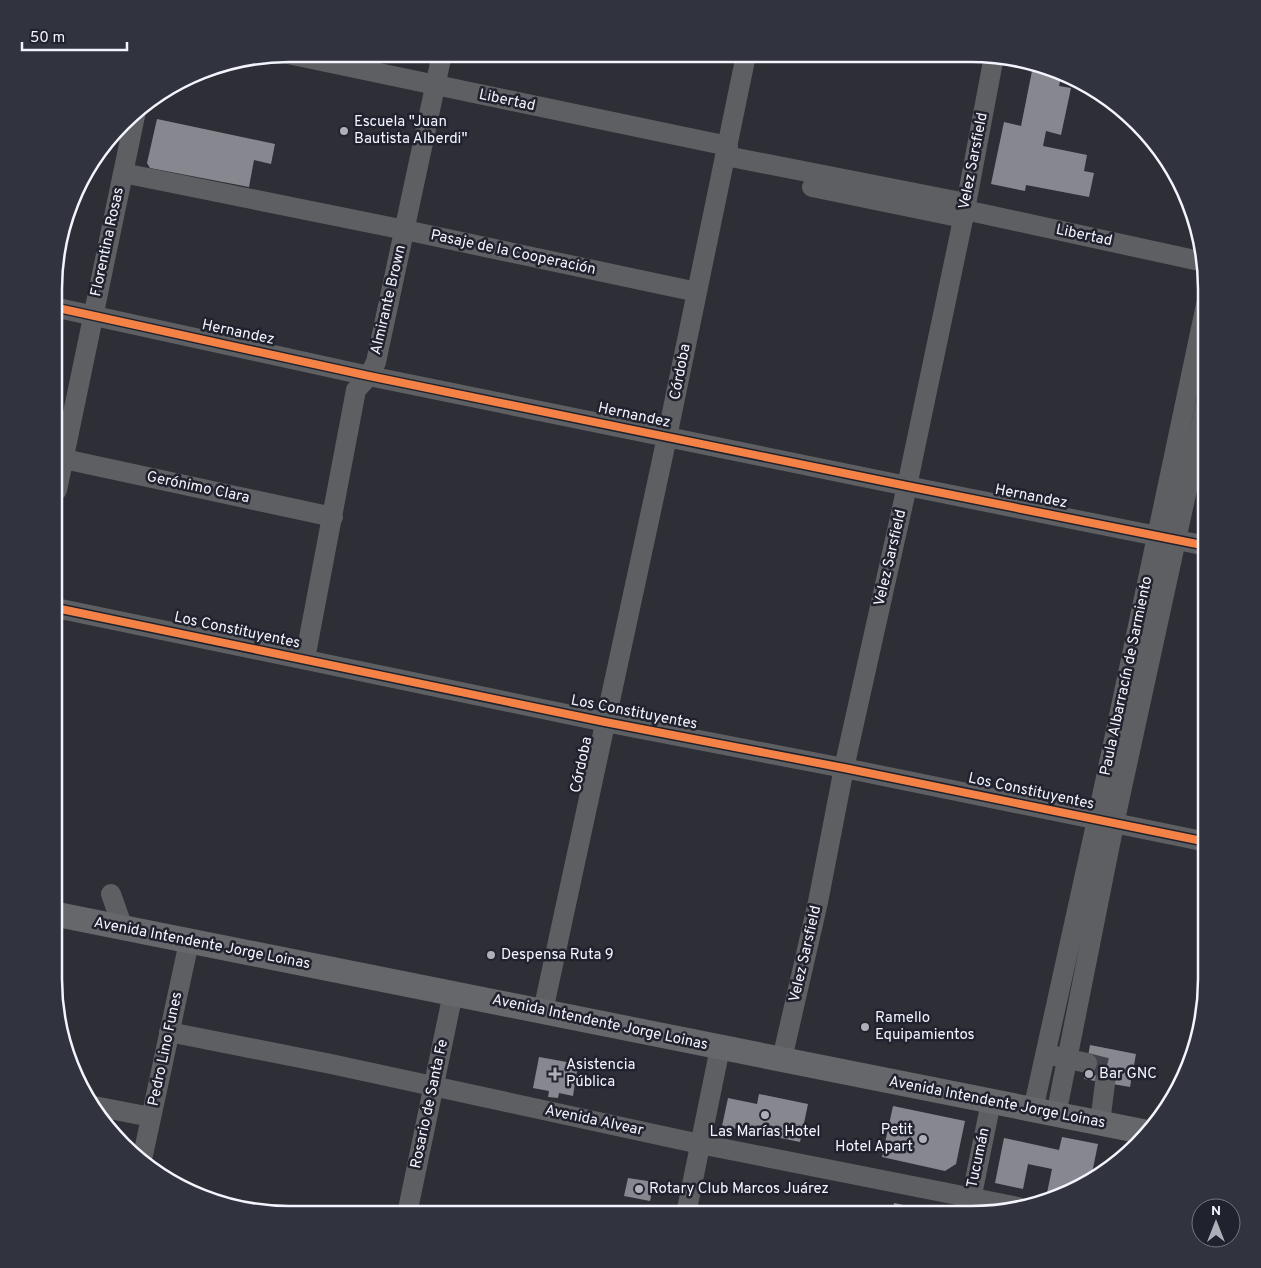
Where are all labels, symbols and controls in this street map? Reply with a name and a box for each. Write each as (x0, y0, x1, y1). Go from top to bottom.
scale bar (22, 20, 128, 52)
text: 50 m (30, 29, 65, 48)
street label: Libertad (477, 86, 537, 116)
street label: Velez Sarsfield (955, 111, 993, 211)
place label: Escuela "Juan Bautista Alberdi" (354, 113, 467, 149)
marker: Escuela "Juan Bautista Alberdi" (338, 125, 350, 137)
street label: Florentina Rosas (87, 186, 129, 298)
street label: Libertad (1054, 221, 1114, 251)
street label: Pasaje de la Cooperación (429, 226, 597, 280)
street label: Almirante Brown (367, 243, 411, 357)
street label: Hernandez (200, 316, 276, 350)
street label: Córdoba (666, 342, 696, 402)
street label: Hernandez (596, 399, 672, 433)
street label: Gerónimo Clara (145, 468, 251, 508)
street label: Hernandez (993, 481, 1069, 513)
street label: Velez Sarsfield (871, 508, 911, 608)
street label: Paula Albarracín de Sarmiento (1097, 575, 1157, 777)
street label: Los Constituyentes (172, 608, 302, 654)
street label: Los Constituyentes (569, 691, 699, 735)
street label: Córdoba (567, 735, 597, 795)
street label: Los Constituyentes (966, 769, 1096, 815)
street label: Velez Sarsfield (786, 904, 826, 1004)
street label: Avenida Intendente Jorge Loinas (92, 914, 312, 974)
place label: Despensa Ruta 9 (501, 946, 614, 965)
marker: Despensa Ruta 9 (485, 949, 497, 961)
street label: Pedro Lino Funes (145, 990, 187, 1108)
street label: Avenida Intendente Jorge Loinas (490, 991, 710, 1055)
place label: Ramello Equipamientos (875, 1009, 975, 1045)
marker: Ramello Equipamientos (859, 1021, 871, 1033)
street label: Rosario de Santa Fe (407, 1038, 453, 1170)
place label: Asistencia Pública (566, 1056, 635, 1092)
place label: Bar GNC (1099, 1065, 1157, 1084)
marker: Asistencia Pública (548, 1067, 562, 1081)
marker: Bar GNC (1083, 1068, 1095, 1080)
street label: Avenida Intendente Jorge Loinas (887, 1073, 1107, 1133)
street label: Avenida Alvear (543, 1101, 645, 1141)
marker: Las Marías Hotel (759, 1109, 771, 1121)
place label: Petit Hotel Apart (835, 1121, 913, 1157)
place label: Las Marías Hotel (710, 1123, 820, 1142)
street label: Tucumán (963, 1126, 995, 1190)
marker: Petit Hotel Apart (917, 1133, 929, 1145)
place label: Rotary Club Marcos Juárez (649, 1180, 829, 1199)
marker: Rotary Club Marcos Juárez (633, 1183, 645, 1195)
north arrow (1191, 1198, 1241, 1248)
text: N (1211, 1203, 1221, 1220)

